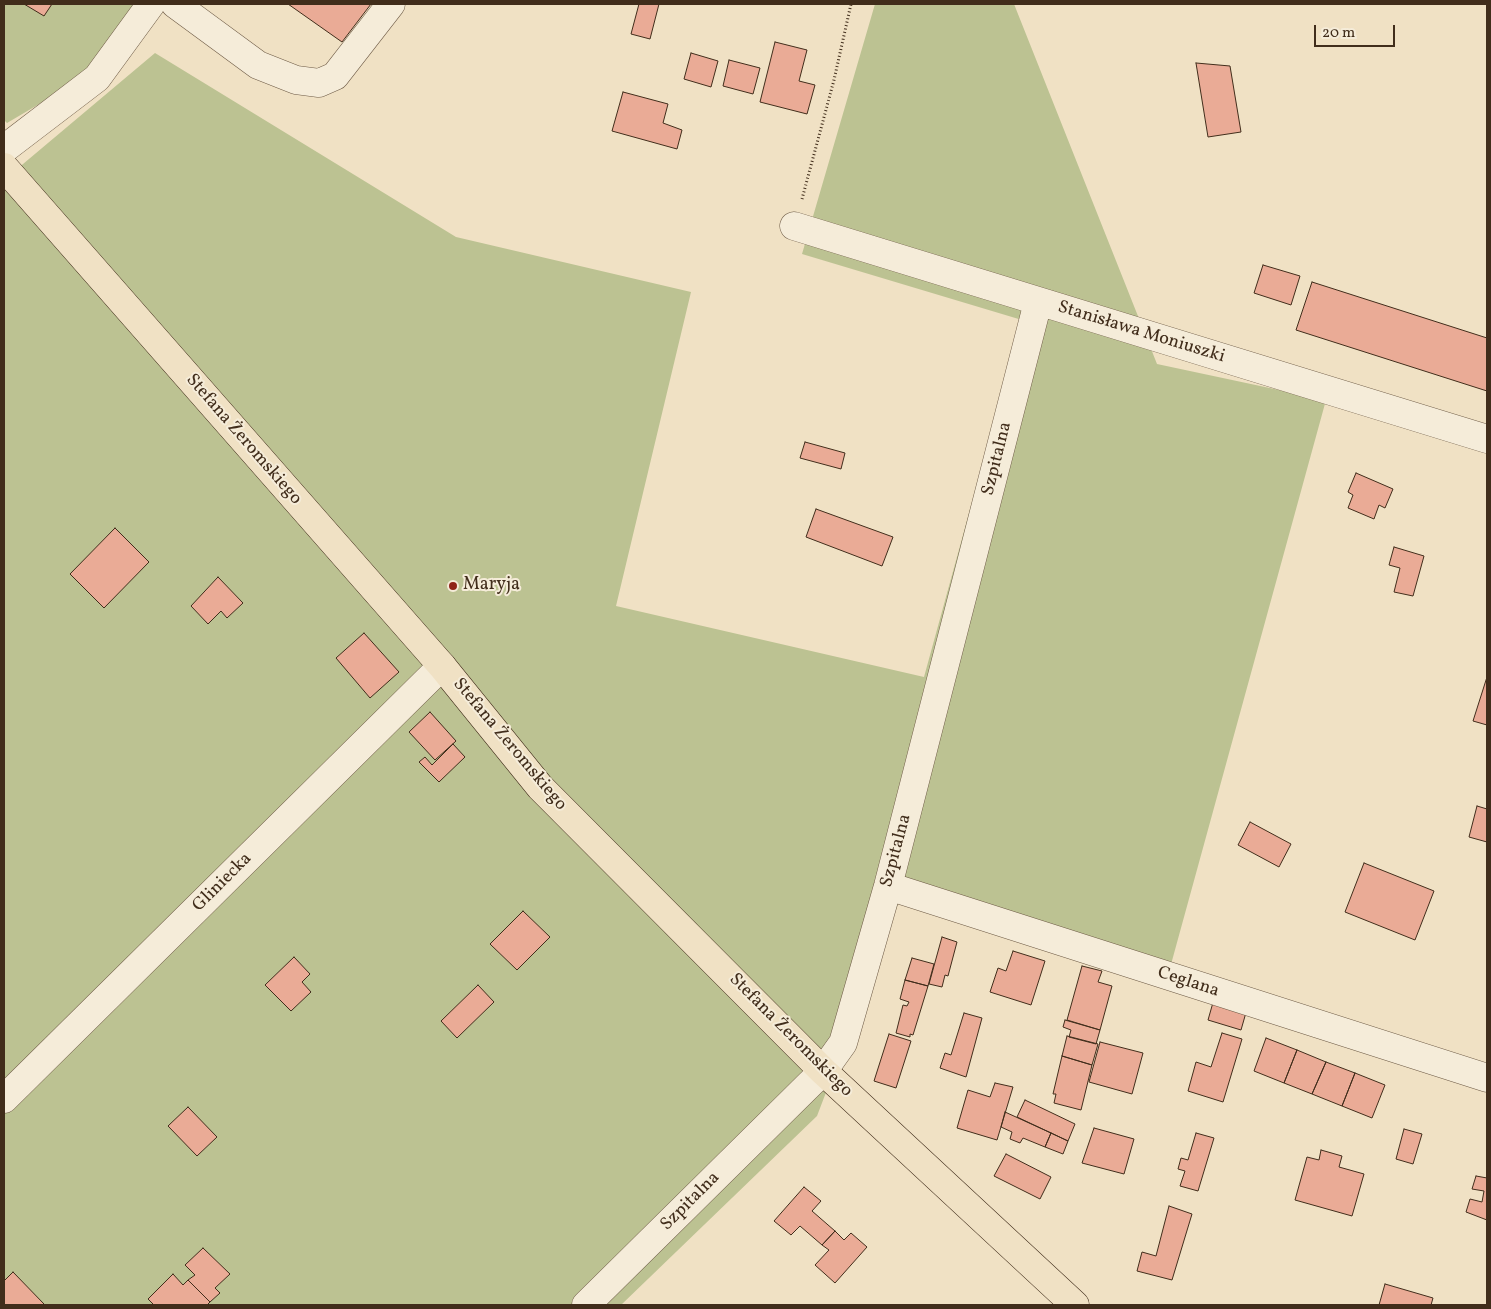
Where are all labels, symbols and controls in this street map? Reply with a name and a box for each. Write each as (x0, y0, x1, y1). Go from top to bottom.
scale bar (1316, 15, 1397, 47)
text: 20 m (1322, 23, 1355, 44)
street label: Stanisława Moniuszki (1055, 297, 1227, 369)
street label: Stefana Żeromskiego (180, 370, 306, 510)
street label: Szpitalna (978, 420, 1018, 498)
place label: Maryja (463, 575, 520, 597)
marker: Maryja (447, 580, 459, 592)
street label: Stefana Żeromskiego (447, 674, 571, 816)
street label: Szpitalna (877, 812, 917, 890)
street label: Gliniecka (189, 849, 257, 917)
street label: Ceglana (1154, 963, 1222, 1003)
street label: Stefana Żeromskiego (724, 970, 856, 1102)
street label: Szpitalna (657, 1168, 725, 1236)

